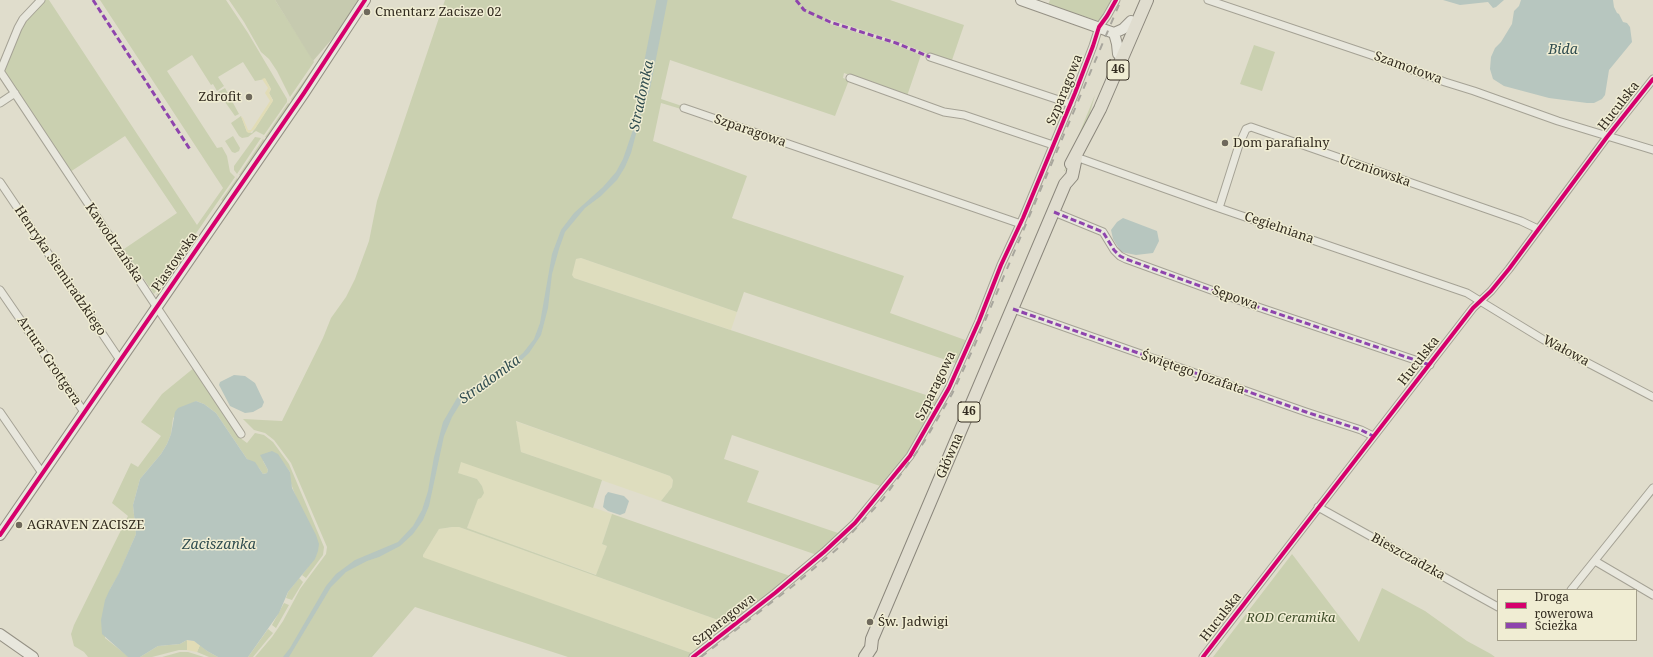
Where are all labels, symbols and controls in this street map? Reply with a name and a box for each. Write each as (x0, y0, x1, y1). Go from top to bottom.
place label: Cmentarz Zacisze 02 (375, 4, 502, 20)
marker: Cmentarz Zacisze 02 (362, 7, 372, 17)
water label: Bida (1548, 42, 1578, 58)
street label: Szamotowa (1372, 48, 1444, 88)
street label: Szparagowa (1044, 52, 1086, 128)
water label: Stradomka (626, 59, 658, 133)
road number: 46 (1107, 60, 1129, 80)
street label: Huculska (1595, 78, 1643, 134)
place label: Zdrofit (199, 89, 241, 105)
marker: Zdrofit (244, 92, 254, 102)
street label: Szparagowa (712, 111, 788, 151)
place label: Dom parafialny (1233, 135, 1330, 151)
marker: Dom parafialny (1220, 138, 1230, 148)
street label: Uczniowska (1337, 152, 1413, 190)
street label: Kawodrzańska (82, 200, 146, 286)
street label: Henryka Siemiradzkiego (11, 203, 109, 339)
street label: Cegielniana (1242, 209, 1316, 247)
street label: Piastowska (149, 229, 201, 295)
street label: Sępowa (1210, 282, 1260, 314)
street label: Artura Grottgera (13, 314, 85, 408)
street label: Wałowa (1540, 332, 1592, 370)
street label: Huculska (1395, 333, 1443, 389)
street label: Świętego Jozafata (1139, 348, 1247, 398)
street label: Szparagowa (913, 349, 959, 423)
water label: Stradomka (456, 352, 524, 408)
road number: 46 (958, 402, 980, 422)
street label: Główna (933, 431, 967, 481)
place label: AGRAVEN ZACISZE (27, 517, 144, 533)
marker: AGRAVEN ZACISZE (14, 520, 24, 530)
street label: Bieszczadzka (1368, 530, 1448, 584)
water label: Zaciszanka (182, 537, 256, 553)
text: Droga rowerowa (1535, 588, 1594, 622)
street label: Huculska (1197, 589, 1245, 645)
legend (1497, 589, 1637, 641)
street label: Szparagowa (690, 591, 758, 649)
park label: ROD Ceramika (1246, 610, 1336, 626)
place label: Św. Jadwigi (878, 614, 948, 630)
marker: Św. Jadwigi (865, 617, 875, 627)
text: Ścieżka (1535, 617, 1578, 634)

